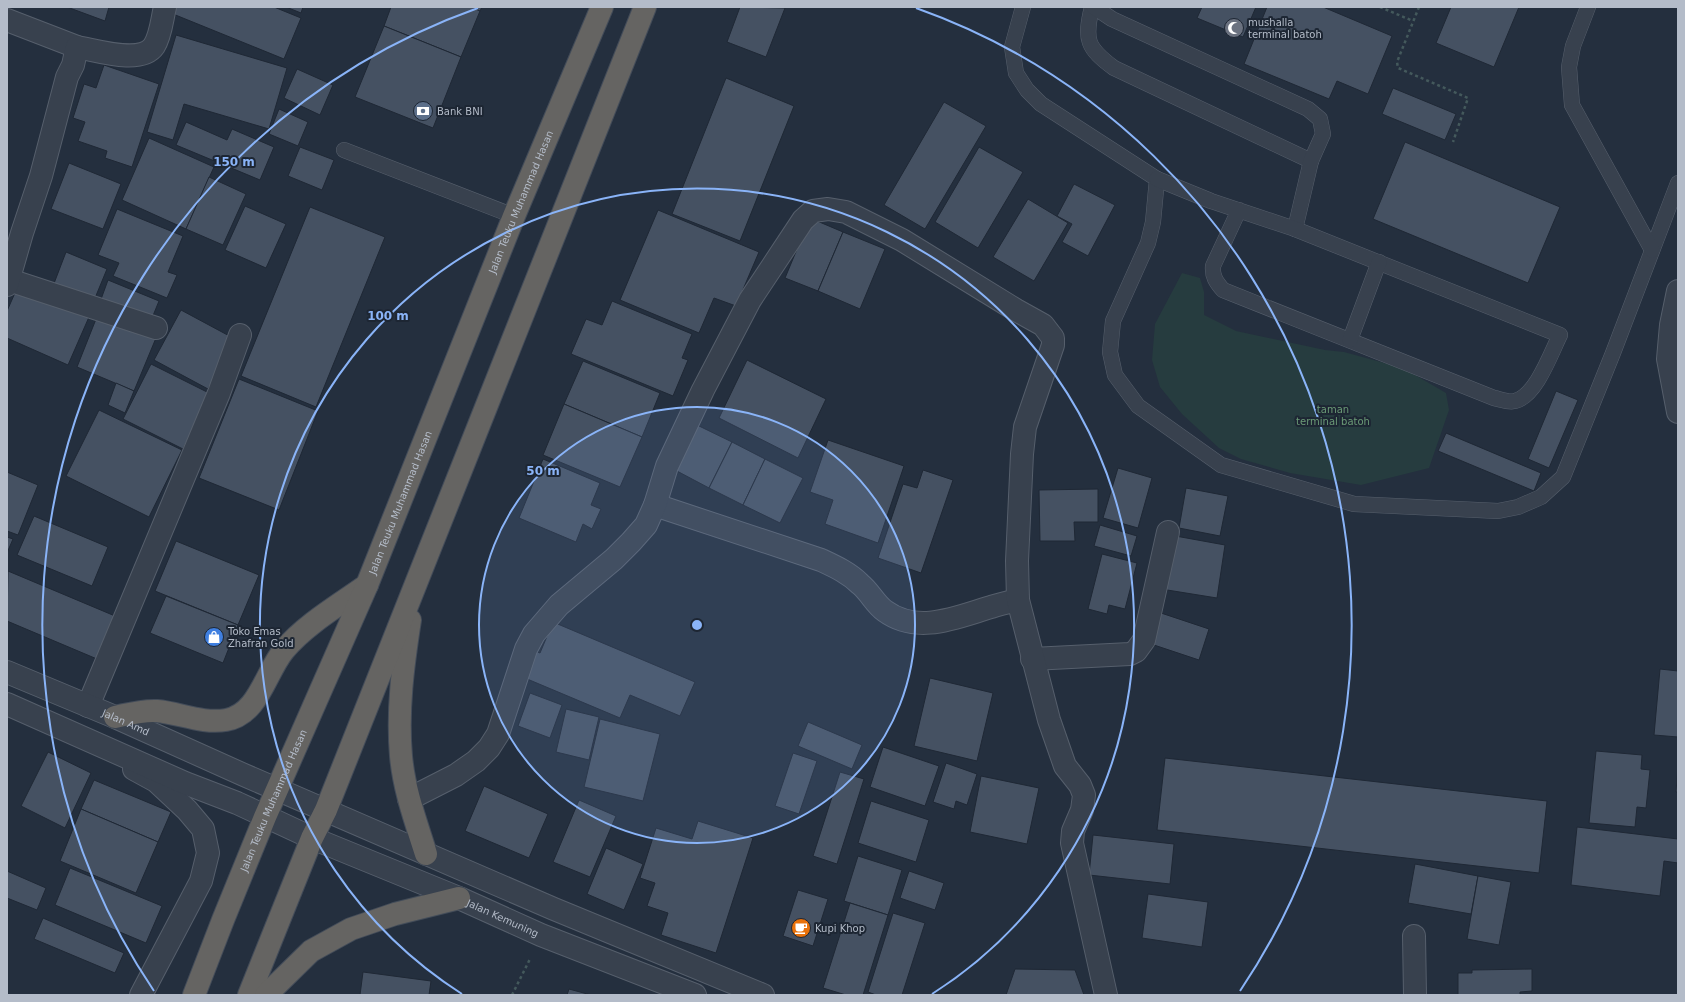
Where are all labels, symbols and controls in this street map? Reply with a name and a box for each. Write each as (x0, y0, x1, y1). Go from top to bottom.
mosque icon: mushalla terminal batoh (1223, 17, 1245, 39)
place label: mushalla terminal batoh (1248, 17, 1322, 40)
bank icon: Bank BNI (412, 100, 434, 122)
place label: Bank BNI (437, 106, 483, 117)
street label: Jalan Teuku Muhammad Hasan (486, 129, 555, 276)
text: 150 m (213, 155, 255, 169)
text: 100 m (367, 309, 409, 323)
park label: taman terminal batoh (1296, 404, 1370, 427)
street label: Jalan Teuku Muhammad Hasan (366, 429, 434, 577)
text: 50 m (526, 464, 560, 478)
centre of rings (690, 618, 704, 632)
shop icon: Toko Emas Zhafran Gold (203, 626, 225, 648)
place label: Toko Emas Zhafran Gold (227, 626, 294, 649)
street label: Jalan Amd (100, 707, 151, 738)
street label: Jalan Teuku Muhammad Hasan (238, 728, 309, 874)
street label: Jalan Kemuning (464, 897, 540, 939)
cafe icon: Kupi Khop (790, 917, 812, 939)
place label: Kupi Khop (815, 923, 865, 934)

